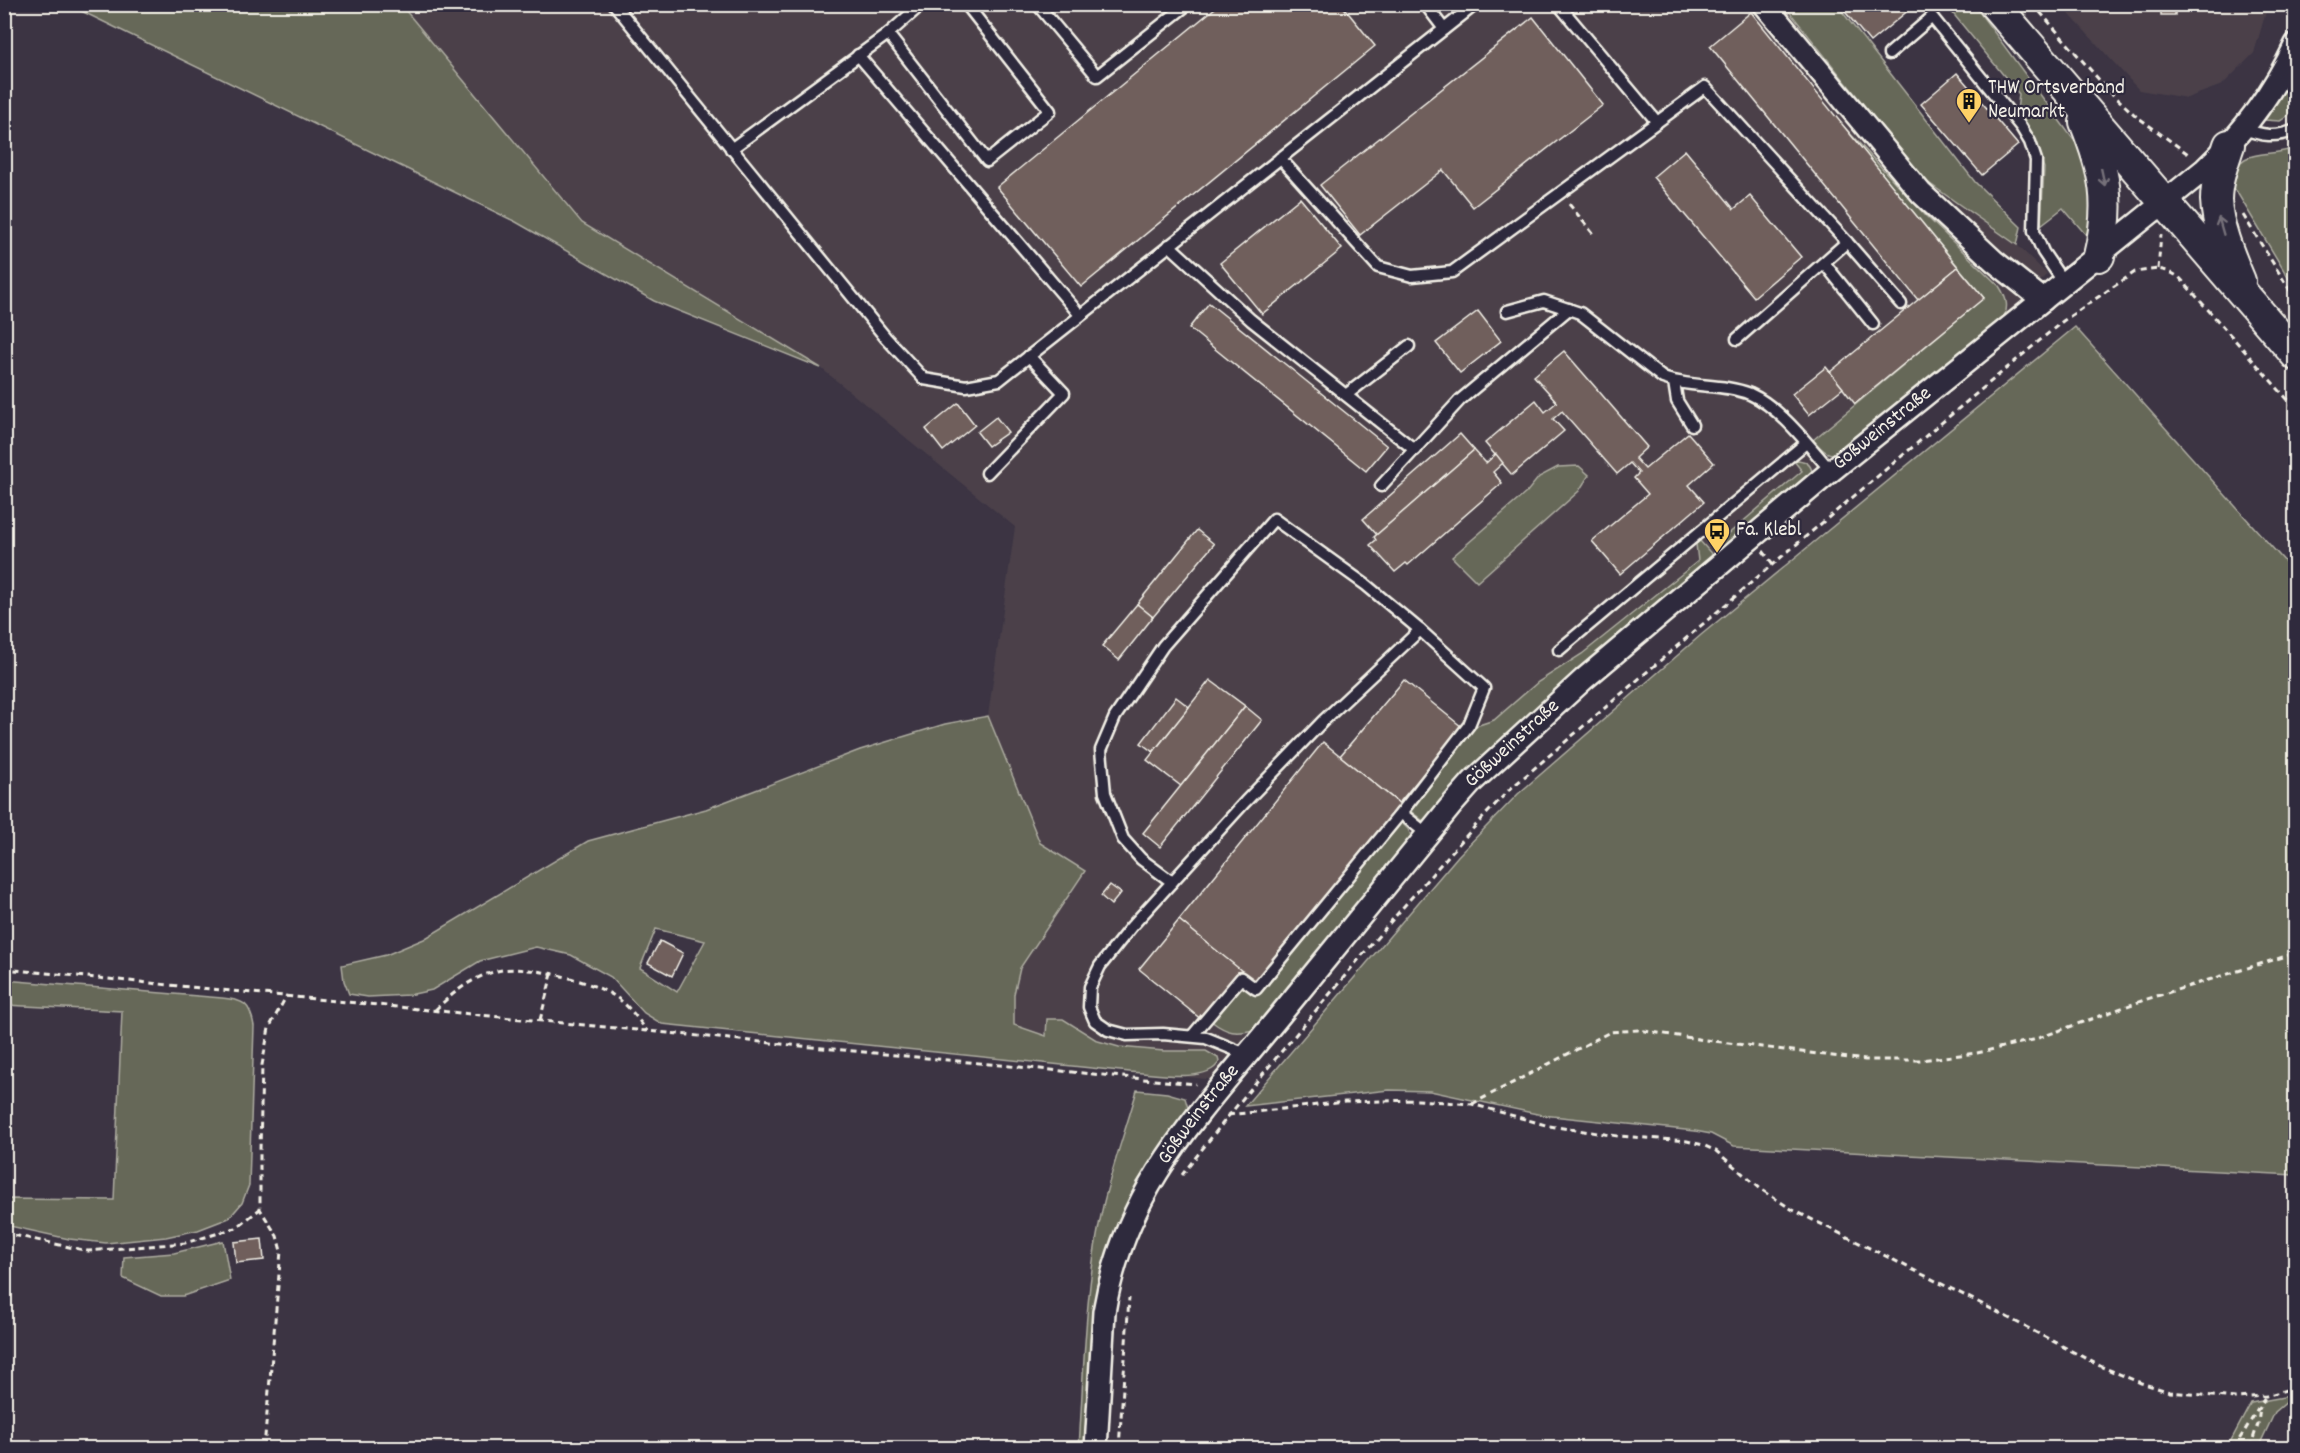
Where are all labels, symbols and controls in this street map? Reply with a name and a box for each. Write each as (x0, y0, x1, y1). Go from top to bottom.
place label: THW Ortsverband Neumarkt (1988, 74, 2125, 128)
building icon: THW Ortsverband Neumarkt (1954, 86, 1984, 124)
one-way arrow (2097, 168, 2109, 187)
one-way arrow (2215, 217, 2226, 236)
street label: Gößweinstraße (1827, 380, 1939, 478)
bus stop icon: Fa. Klebl (1702, 516, 1732, 554)
place label: Fa. Klebl (1736, 516, 1802, 546)
street label: Gößweinstraße (1458, 693, 1567, 795)
street label: Gößweinstraße (1151, 1058, 1248, 1171)

